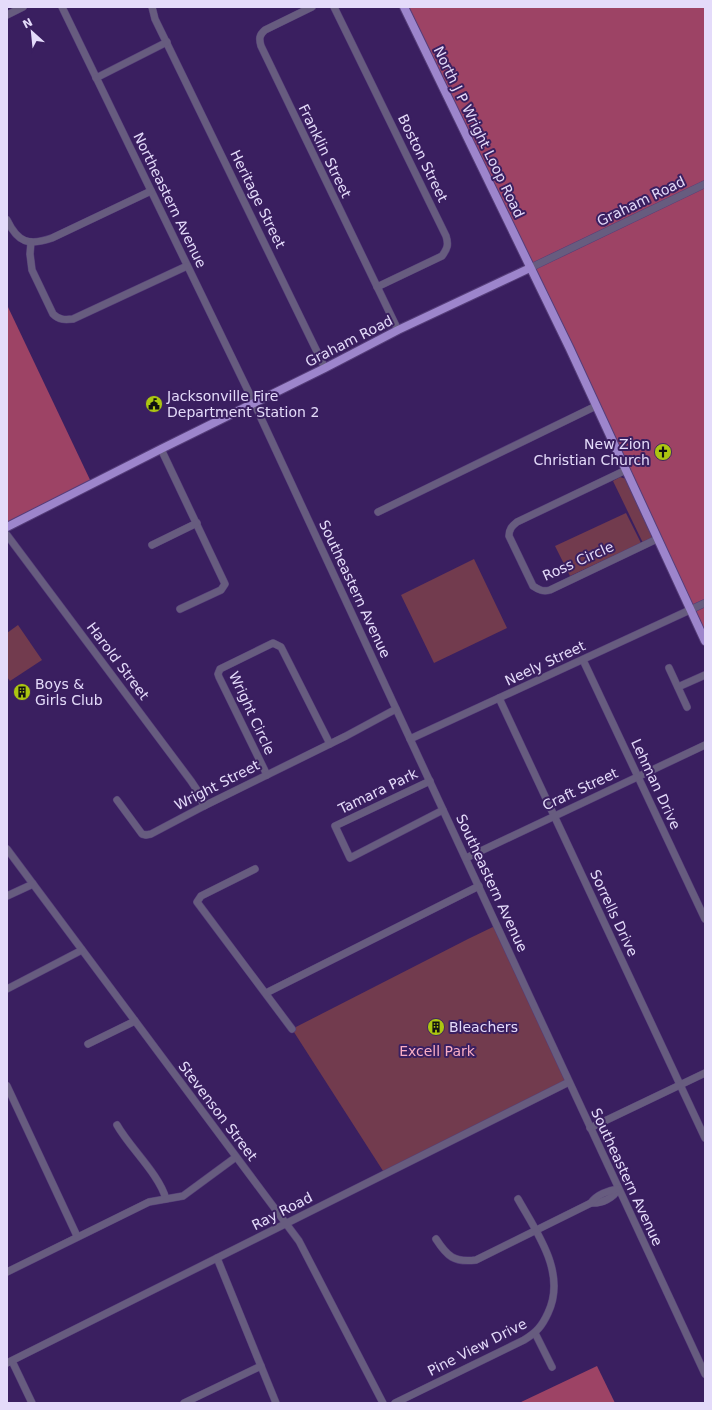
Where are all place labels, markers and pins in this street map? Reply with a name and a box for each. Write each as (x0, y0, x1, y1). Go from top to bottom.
place label: Jacksonville Fire Department Station 2 (166, 388, 319, 420)
public building icon: Jacksonville Fire Department Station 2 (144, 394, 164, 414)
place label: New Zion Christian Church (534, 436, 650, 468)
church icon: New Zion Christian Church (653, 442, 673, 462)
place label: Boys & Girls Club (35, 676, 103, 708)
building icon: Boys & Girls Club (12, 682, 32, 702)
building icon: Bleachers (426, 1017, 446, 1037)
place label: Bleachers (449, 1019, 518, 1035)

